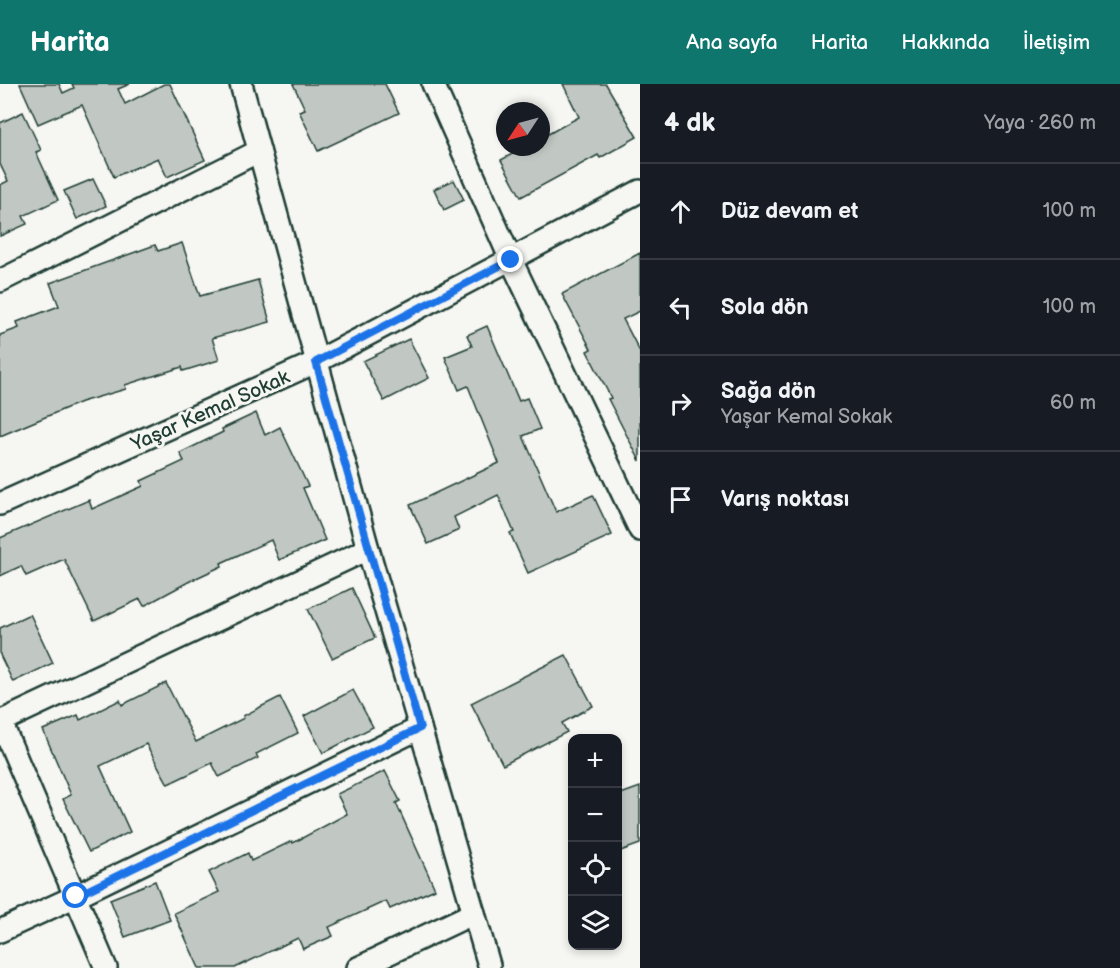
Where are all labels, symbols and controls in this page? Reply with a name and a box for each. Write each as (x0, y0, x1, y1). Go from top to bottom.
text: Harita (30, 26, 110, 59)
text: Ana sayfa (686, 30, 778, 55)
text: Harita (811, 30, 868, 55)
text: Hakkında (901, 30, 990, 55)
text: İletişim (1023, 30, 1090, 55)
north arrow (496, 102, 550, 156)
text: 4 dk (664, 108, 715, 139)
text: Yaya · 260 m (984, 111, 1096, 135)
icon: ahead (664, 195, 697, 228)
text: Düz devam et (721, 198, 858, 225)
text: 100 m (1043, 199, 1096, 223)
route end (497, 246, 523, 272)
icon: left (664, 291, 697, 324)
text: Sola dön (721, 294, 809, 321)
text: 100 m (1043, 295, 1096, 319)
street label: Yaşar Kemal Sokak (126, 365, 294, 457)
text: Sağa dön (721, 378, 816, 405)
icon: right (664, 387, 697, 420)
text: 60 m (1050, 391, 1096, 415)
text: Yaşar Kemal Sokak (721, 405, 892, 429)
icon: arrive (664, 483, 697, 516)
text: Varış noktası (721, 486, 849, 513)
map controls (568, 734, 622, 950)
button: + (568, 734, 622, 788)
button: − (568, 788, 622, 842)
button: locate (568, 842, 622, 896)
route start (62, 882, 88, 908)
button: layers (568, 896, 622, 950)

